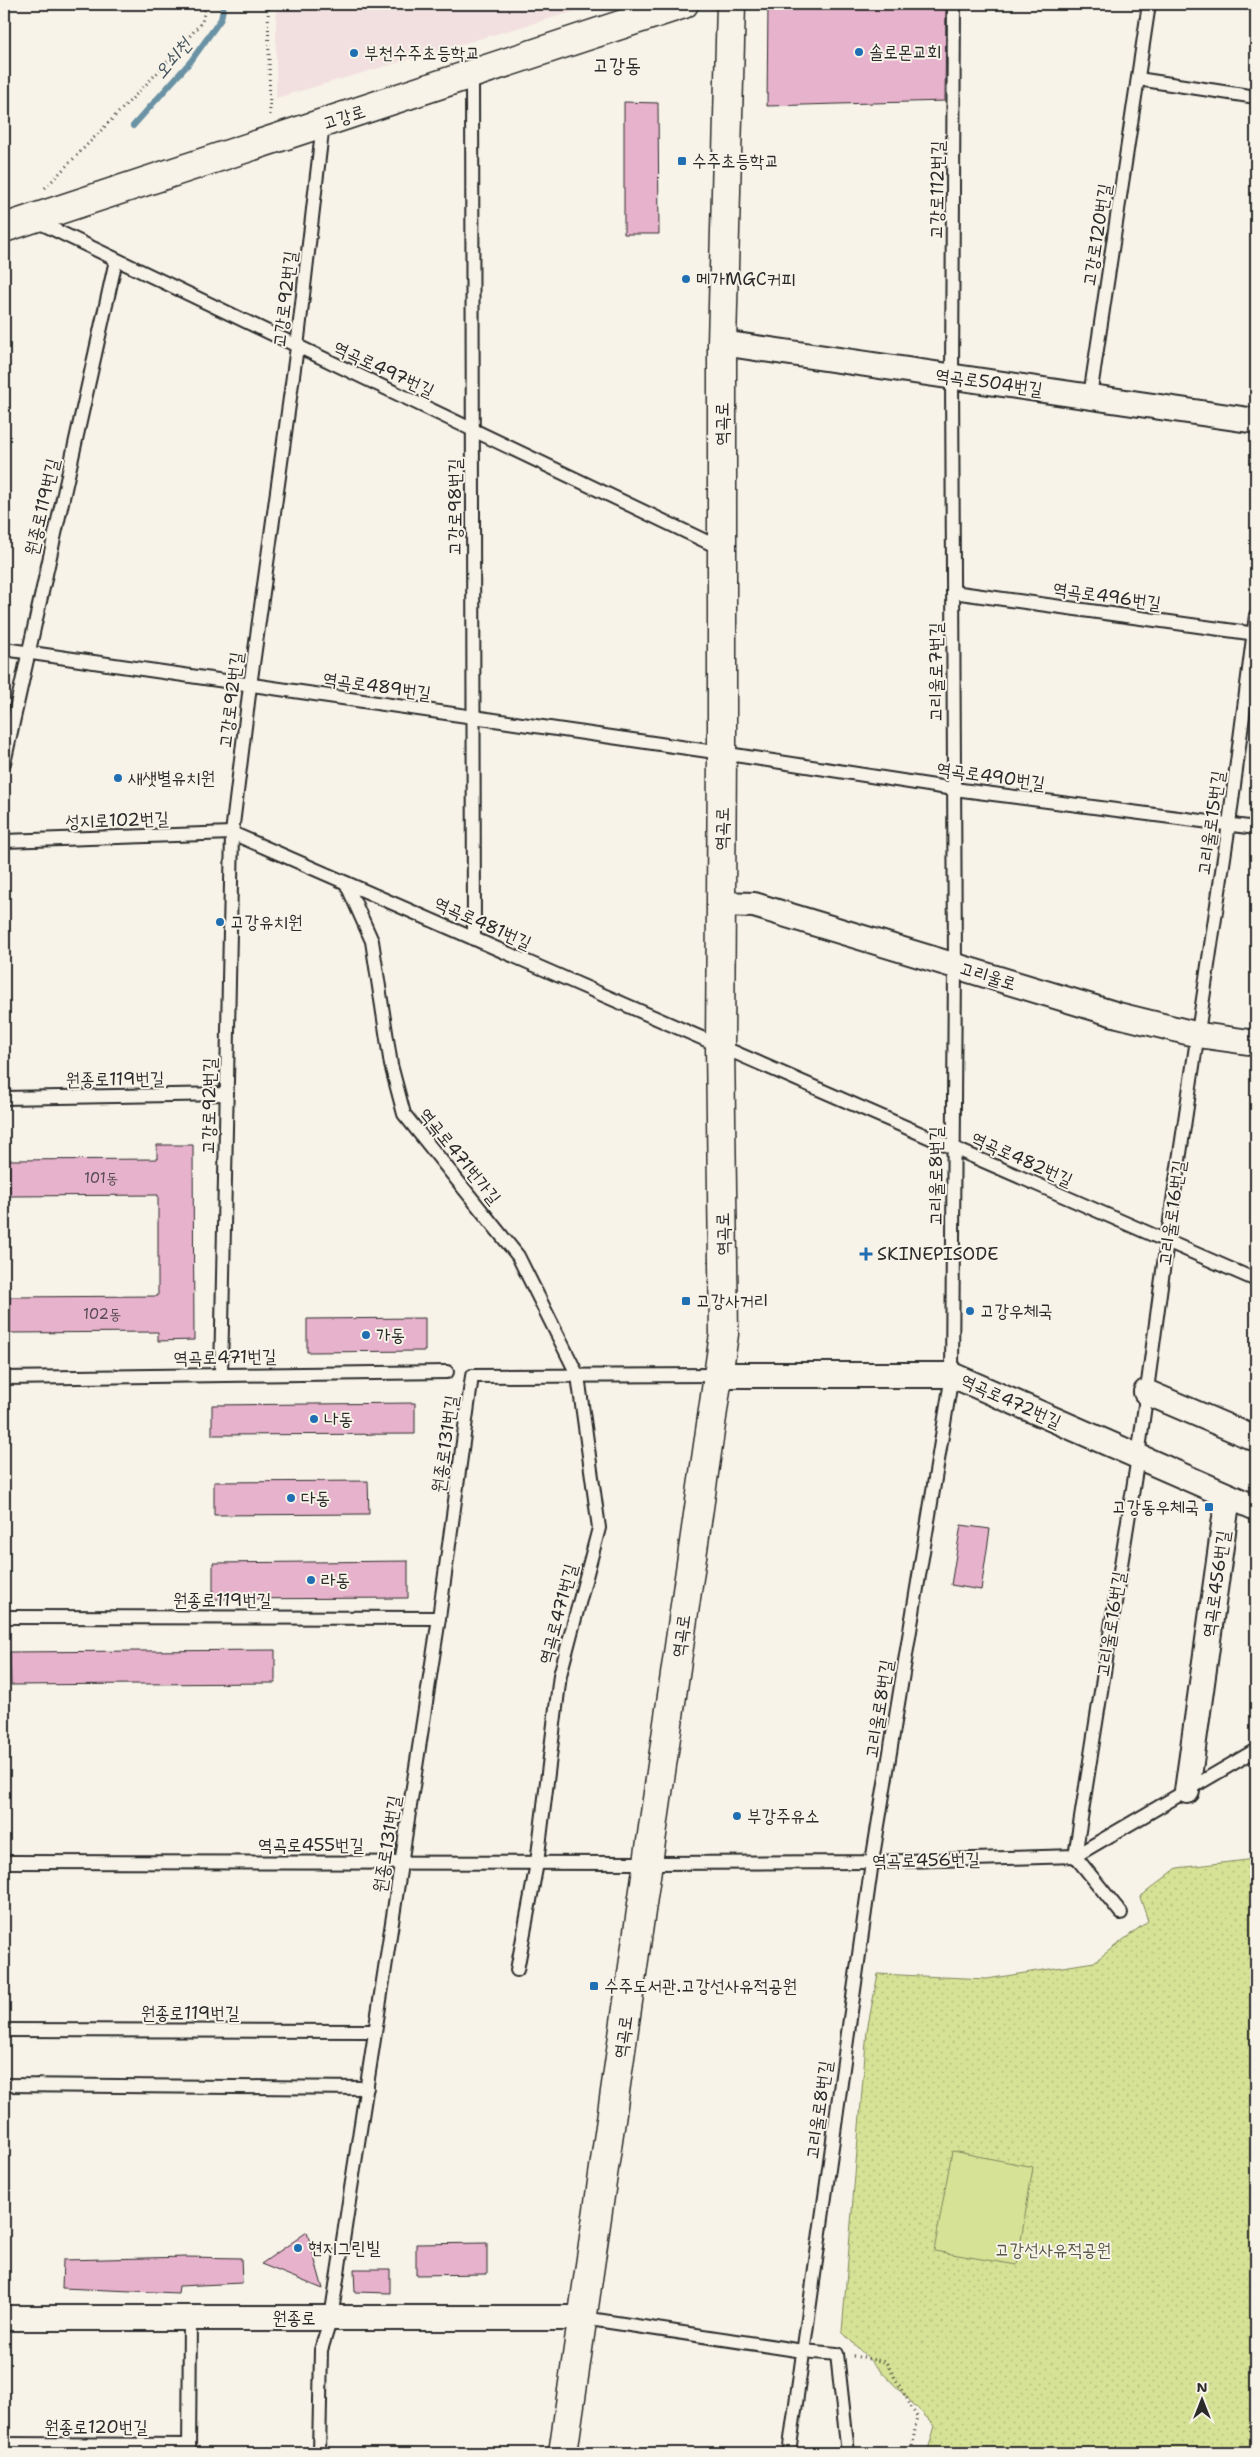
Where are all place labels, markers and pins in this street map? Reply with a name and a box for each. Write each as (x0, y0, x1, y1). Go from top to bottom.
place label: 솔로몬교회 (869, 40, 941, 64)
place label: 부천수주초등학교 (364, 41, 480, 65)
marker: 솔로몬교회 (853, 46, 865, 58)
marker: 부천수주초등학교 (348, 47, 360, 59)
place label: 수주초등학교 (692, 149, 779, 173)
marker: 수주초등학교 (676, 155, 688, 167)
place label: 메가MGC커피 (696, 267, 796, 291)
marker: 메가MGC커피 (680, 273, 692, 285)
place label: 새샛별유치원 (128, 766, 215, 790)
marker: 새샛별유치원 (112, 772, 124, 784)
place label: 고강유치원 (230, 910, 302, 934)
marker: 고강유치원 (214, 916, 226, 928)
place label: SKINEPISODE (877, 1242, 999, 1266)
marker: SKINEPISODE (859, 1247, 873, 1261)
place label: 고강사거리 (696, 1289, 768, 1313)
marker: 고강사거리 (680, 1295, 692, 1307)
place label: 고강우체국 (980, 1299, 1052, 1323)
marker: 고강우체국 (964, 1305, 976, 1317)
place label: 가동 (376, 1323, 405, 1347)
marker: 가동 (360, 1329, 372, 1341)
place label: 나동 (324, 1407, 353, 1431)
marker: 나동 (308, 1413, 320, 1425)
place label: 다동 (301, 1486, 330, 1510)
marker: 다동 (285, 1492, 297, 1504)
place label: 고강동우체국 (1112, 1495, 1199, 1519)
marker: 고강동우체국 (1203, 1501, 1215, 1513)
place label: 라동 (321, 1568, 350, 1592)
marker: 라동 (305, 1574, 317, 1586)
place label: 부강주유소 (747, 1804, 819, 1828)
marker: 부강주유소 (731, 1810, 743, 1822)
place label: 수주도서관.고강선사유적공원 (604, 1974, 797, 1998)
marker: 수주도서관.고강선사유적공원 (588, 1980, 600, 1992)
place label: 현지그린빌 (308, 2236, 381, 2260)
marker: 현지그린빌 (292, 2242, 304, 2254)

